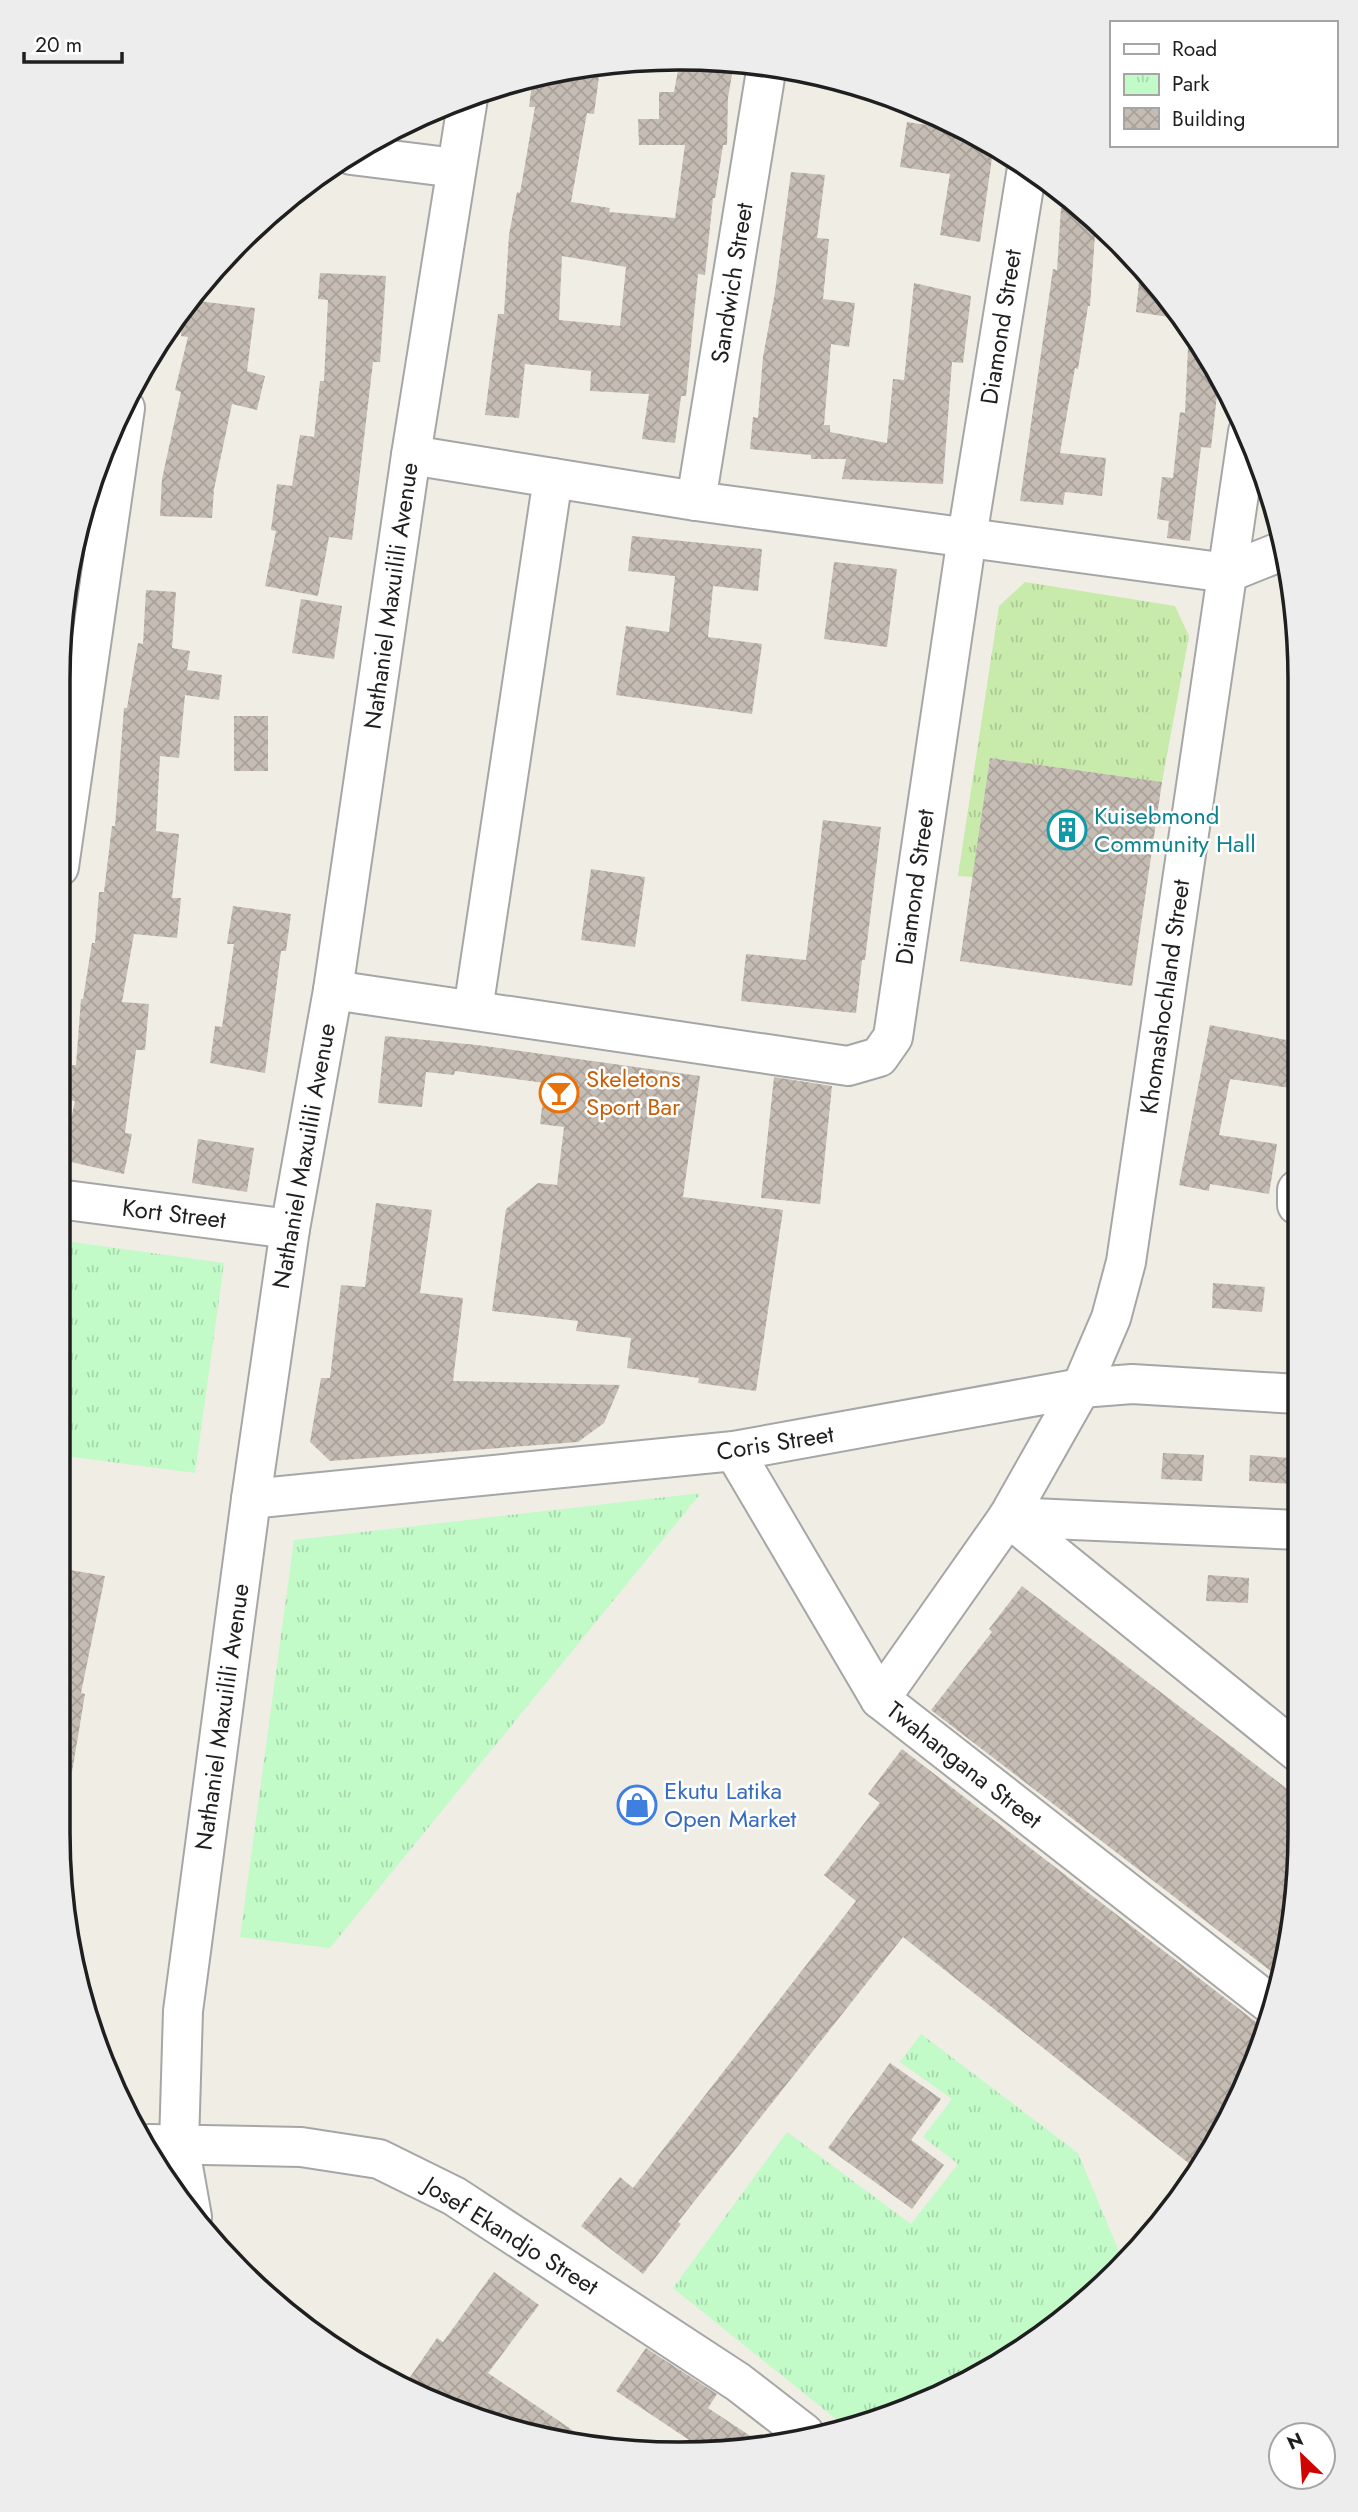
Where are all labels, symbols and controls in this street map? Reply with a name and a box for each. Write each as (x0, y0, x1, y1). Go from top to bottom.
scale bar (24, 21, 122, 65)
legend (1110, 21, 1337, 147)
text: 20 m (35, 30, 82, 60)
text: Road (1172, 34, 1217, 64)
text: Park (1172, 69, 1210, 99)
text: Building (1172, 104, 1245, 134)
street label: Sandwich Street (702, 200, 762, 366)
street label: Diamond Street (971, 247, 1030, 407)
street label: Nathaniel Maxuilili Avenue (354, 460, 427, 732)
place label: Kuisebmond Community Hall (1094, 798, 1256, 861)
street label: Diamond Street (886, 807, 943, 967)
building icon: Kuisebmond Community Hall (1046, 809, 1088, 851)
street label: Khomashochland Street (1131, 877, 1198, 1117)
street label: Nathaniel Maxuilili Avenue (263, 1020, 344, 1291)
place label: Skeletons Sport Bar (586, 1061, 681, 1124)
bar icon: Skeletons Sport Bar (538, 1072, 580, 1114)
street label: Kort Street (120, 1190, 228, 1237)
street label: Coris Street (714, 1416, 836, 1469)
street label: Nathaniel Maxuilili Avenue (185, 1581, 258, 1853)
street label: Twahangana Street (879, 1693, 1050, 1837)
place label: Ekutu Latika Open Market (664, 1773, 797, 1836)
shop icon: Ekutu Latika Open Market (616, 1784, 658, 1826)
street label: Josef Ekandjo Street (415, 2166, 606, 2304)
north arrow (1267, 2421, 1337, 2491)
text: N (1282, 2426, 1308, 2456)

